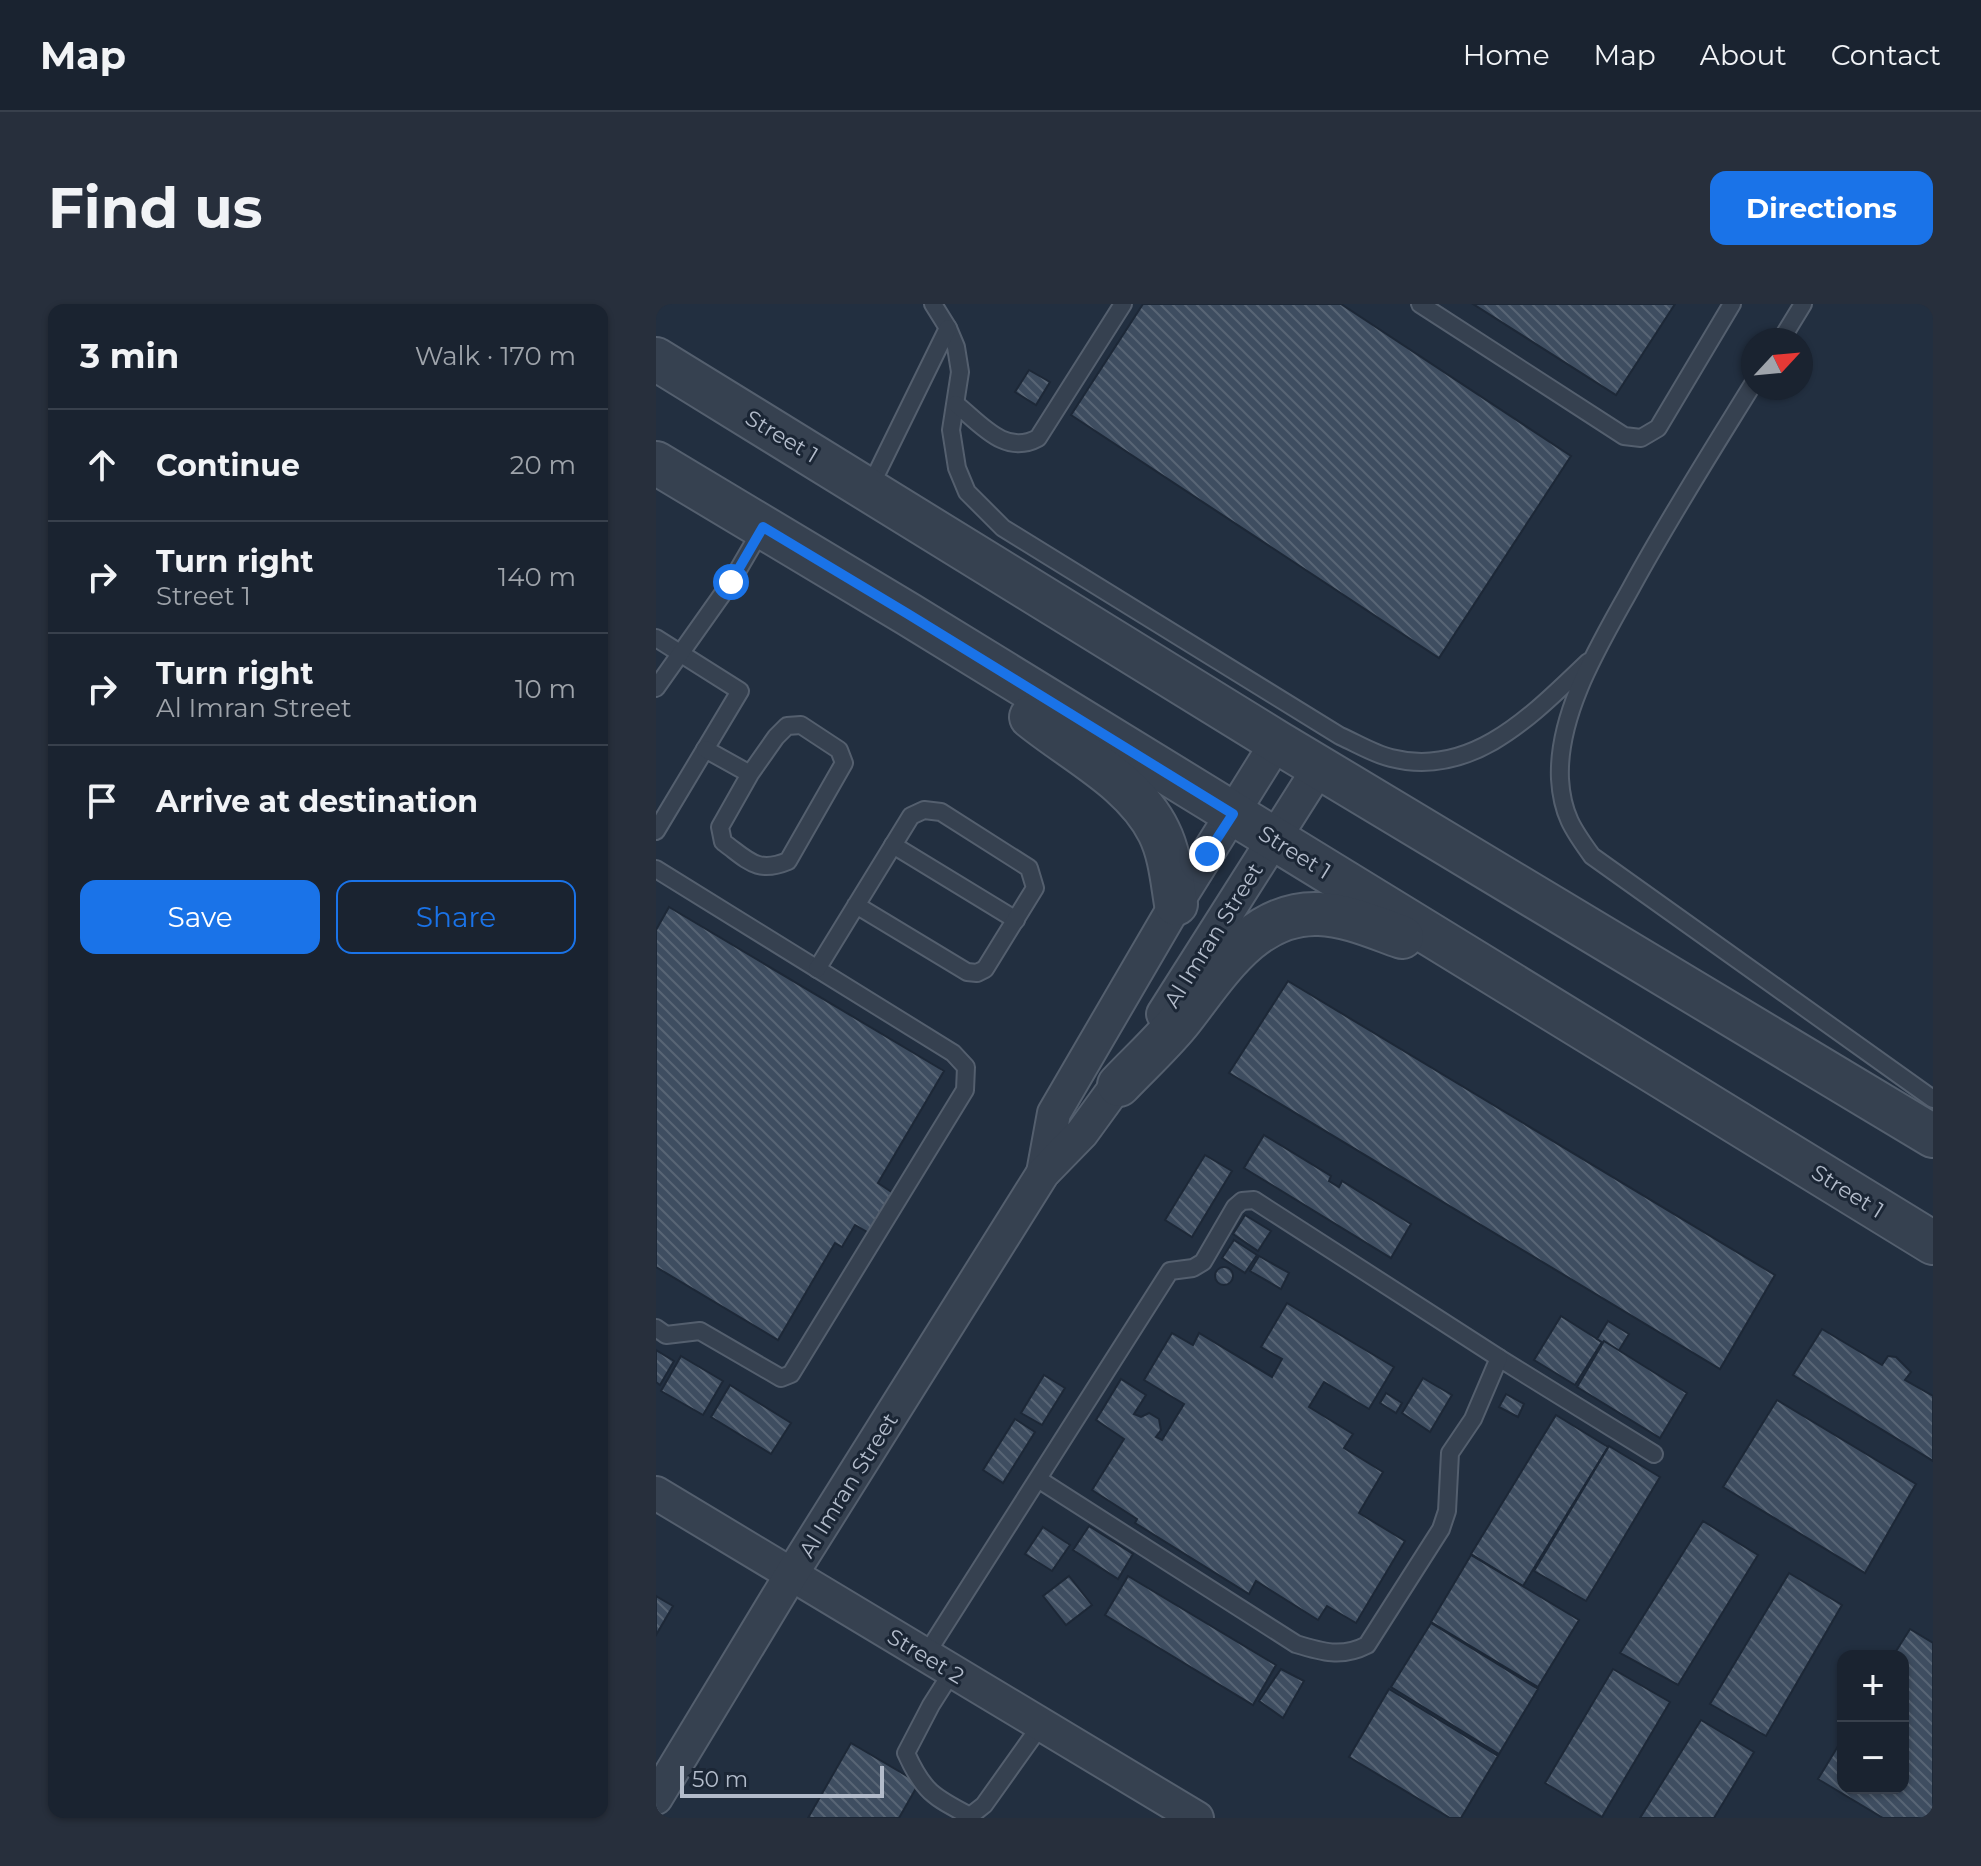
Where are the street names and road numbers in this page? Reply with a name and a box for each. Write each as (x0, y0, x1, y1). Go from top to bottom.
street label: Street 1 (740, 404, 823, 469)
street label: Street 1 (1254, 820, 1336, 885)
street label: Al Imran Street (1158, 858, 1269, 1013)
street label: Street 1 (1807, 1159, 1889, 1224)
street label: Al Imran Street (793, 1408, 904, 1563)
street label: Street 2 (882, 1623, 969, 1690)

